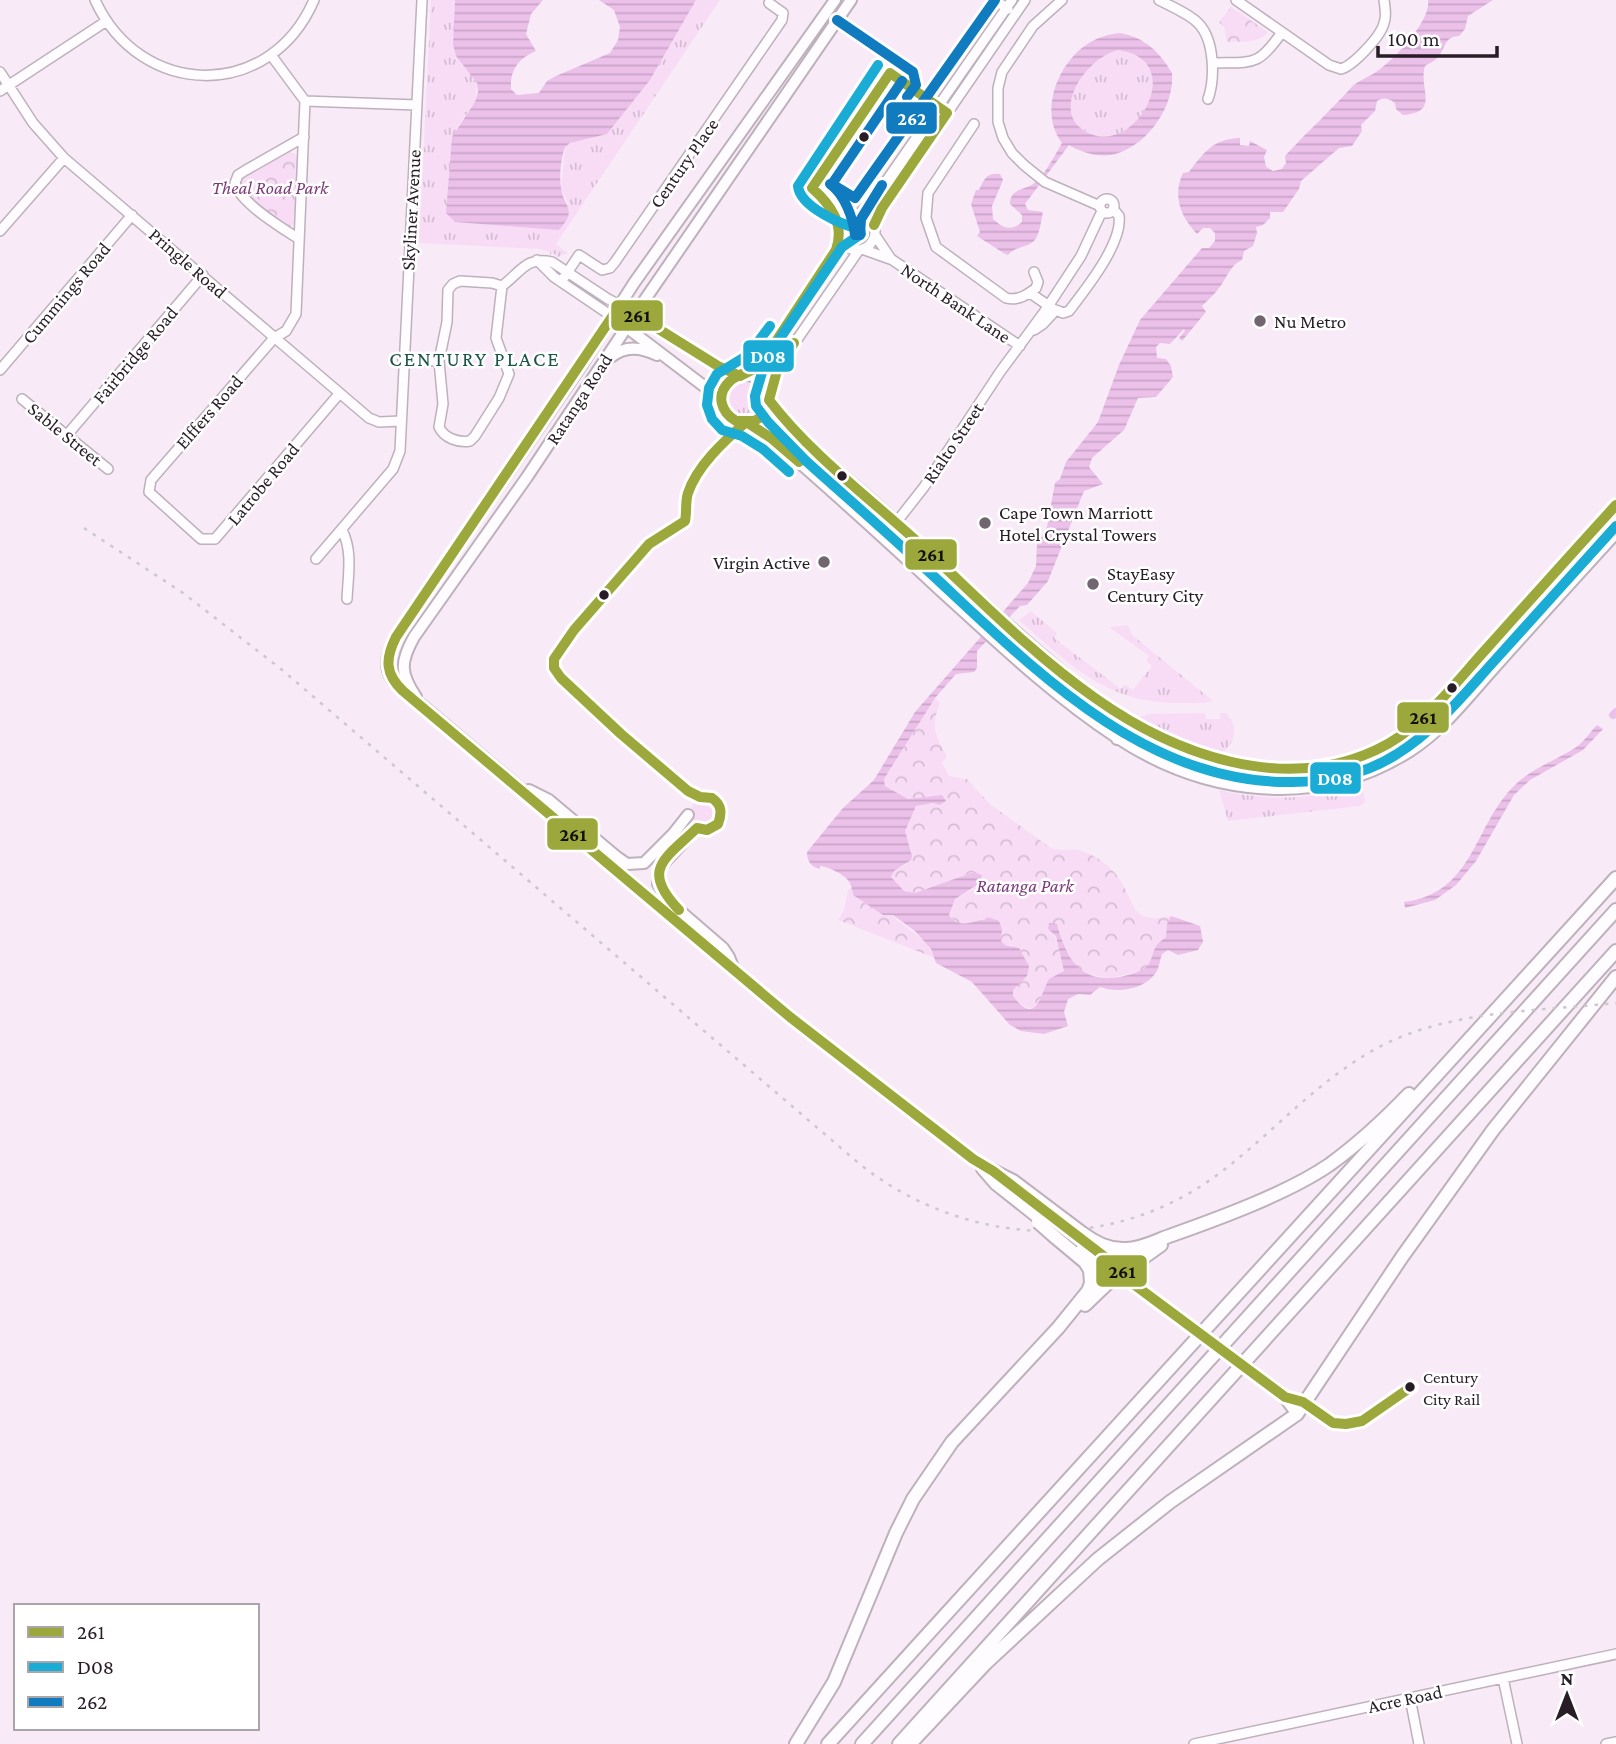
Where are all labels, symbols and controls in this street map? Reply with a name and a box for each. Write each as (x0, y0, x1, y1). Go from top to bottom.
scale bar (1378, 14, 1497, 58)
text: 100 m (1388, 27, 1440, 51)
line badge: 262 (885, 101, 938, 135)
text: 262 (897, 108, 927, 129)
street label: Century Place (645, 114, 723, 212)
unlabelled marker (857, 130, 871, 144)
street label: Skyliner Avenue (397, 149, 425, 271)
park label: Theal Road Park (212, 177, 329, 198)
street label: Pringle Road (145, 224, 231, 302)
street label: Cummings Road (18, 238, 114, 348)
street label: North Bank Lane (897, 259, 1015, 347)
line badge: 261 (610, 299, 664, 332)
street label: Fairbridge Road (88, 302, 182, 408)
text: 261 (623, 305, 651, 326)
place label: Nu Metro (1274, 311, 1346, 332)
marker: Nu Metro (1252, 313, 1268, 329)
line badge: D08 (742, 339, 795, 373)
text: D08 (750, 346, 786, 367)
district label: CENTURY PLACE (389, 347, 561, 371)
street label: Ratanga Road (542, 350, 616, 448)
street label: Elffers Road (171, 371, 247, 453)
street label: Sable Street (24, 398, 107, 471)
street label: Rialto Street (918, 398, 988, 487)
street label: Latrobe Road (223, 439, 303, 529)
unlabelled marker (835, 469, 849, 483)
place label: Cape Town Marriott Hotel Crystal Towers (999, 502, 1157, 545)
marker: Cape Town Marriott Hotel Crystal Towers (977, 515, 993, 531)
line badge: 261 (904, 538, 958, 571)
text: 261 (917, 544, 945, 565)
place label: Virgin Active (713, 552, 810, 573)
marker: Virgin Active (816, 554, 832, 570)
place label: StayEasy Century City (1107, 563, 1203, 606)
marker: StayEasy Century City (1085, 576, 1101, 592)
unlabelled marker (597, 588, 611, 602)
unlabelled marker (1445, 681, 1459, 695)
line badge: 261 (1396, 701, 1450, 734)
text: 261 (1409, 707, 1437, 728)
line badge: D08 (1309, 761, 1362, 795)
text: D08 (1317, 768, 1353, 789)
line badge: 261 (546, 817, 599, 851)
text: 261 (559, 824, 587, 845)
park label: Ratanga Park (976, 875, 1074, 896)
line badge: 261 (1095, 1254, 1148, 1288)
text: 261 (1108, 1261, 1136, 1282)
place label: Century City Rail (1423, 1368, 1481, 1409)
marker: Century City Rail (1403, 1380, 1417, 1394)
legend (14, 1604, 259, 1730)
text: 261 (77, 1620, 105, 1644)
text: D08 (77, 1655, 114, 1679)
north arrow (1532, 1660, 1602, 1730)
text: N (1561, 1668, 1574, 1689)
street label: Acre Road (1366, 1681, 1444, 1717)
text: 262 (77, 1690, 107, 1714)

